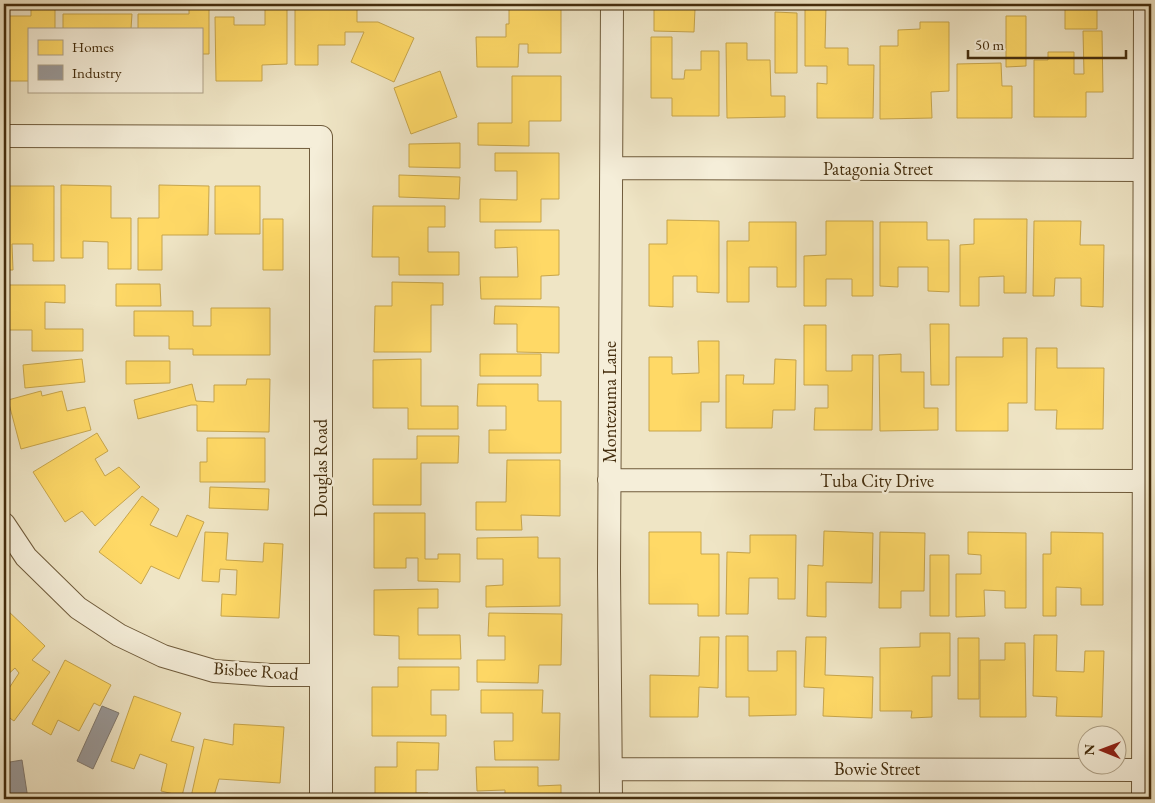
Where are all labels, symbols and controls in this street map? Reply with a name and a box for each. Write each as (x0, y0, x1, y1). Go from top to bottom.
legend (28, 28, 202, 92)
scale bar (968, 28, 1125, 60)
text: 50 m (975, 35, 1004, 54)
text: Homes (72, 37, 114, 56)
text: Industry (72, 63, 122, 82)
street label: Patagonia Street (823, 157, 933, 180)
street label: Montezuma Lane (598, 341, 621, 463)
street label: Douglas Road (309, 418, 332, 517)
street label: Tuba City Drive (820, 469, 934, 492)
street label: Bisbee Road (213, 656, 300, 685)
north arrow (1078, 726, 1128, 776)
text: N (1080, 743, 1098, 756)
street label: Bowie Street (834, 757, 920, 780)

